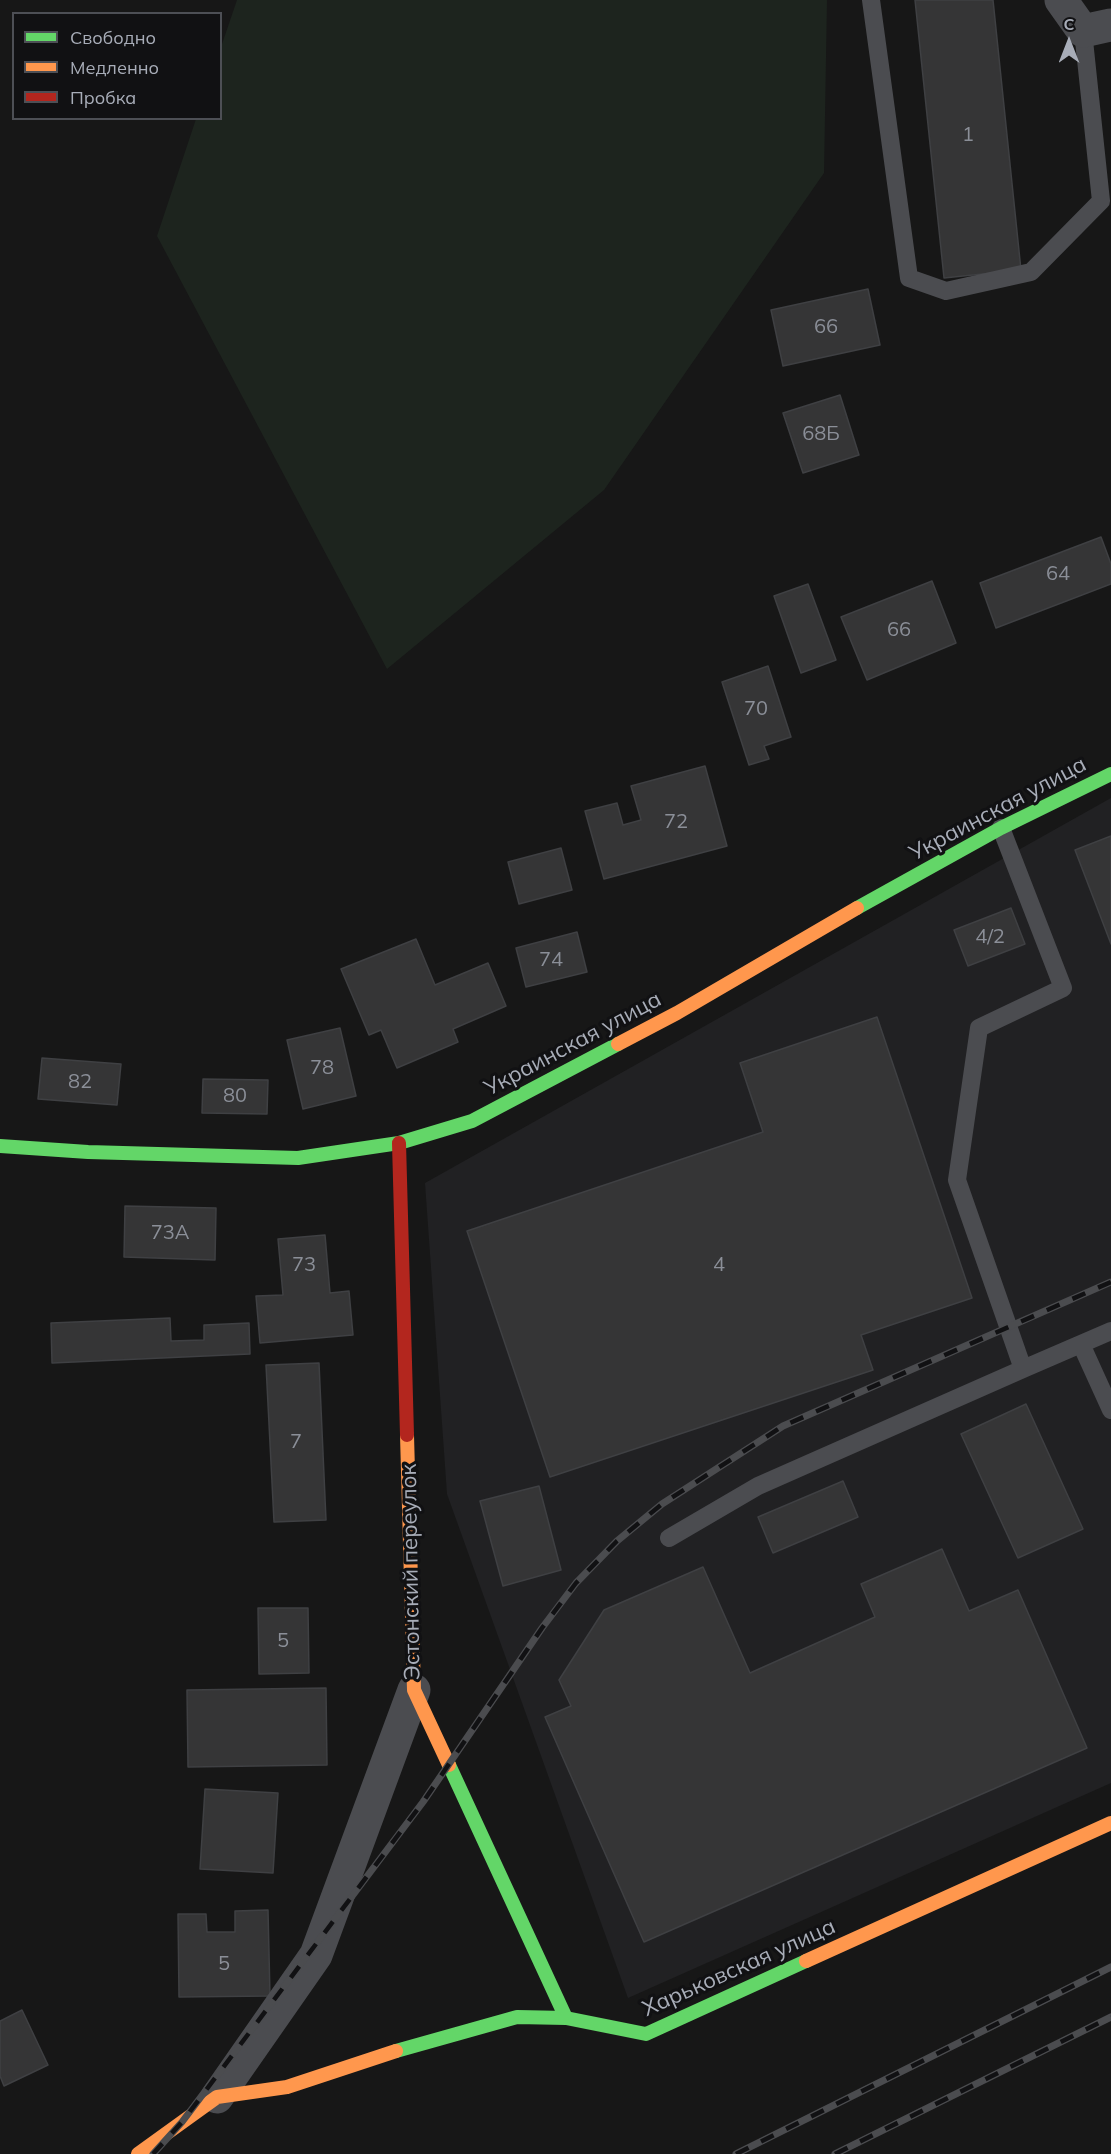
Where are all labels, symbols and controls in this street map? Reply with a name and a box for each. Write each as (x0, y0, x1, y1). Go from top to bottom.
legend (12, 12, 222, 120)
north arrow (1039, 12, 1099, 72)
text: С (1064, 14, 1074, 34)
text: Свободно (70, 26, 156, 49)
text: Медленно (70, 56, 159, 79)
text: Пробка (70, 86, 136, 109)
house number: 1 (962, 123, 974, 147)
house number: 66 (814, 315, 838, 339)
house number: 68Б (802, 422, 840, 446)
house number: 64 (1046, 562, 1070, 586)
house number: 66 (887, 618, 911, 642)
house number: 70 (744, 697, 768, 721)
street label: Украинская улица (905, 751, 1091, 867)
house number: 72 (664, 810, 688, 834)
house number: 4/2 (975, 925, 1005, 949)
house number: 74 (539, 948, 563, 972)
street label: Украинская улица (480, 986, 666, 1102)
house number: 78 (310, 1056, 334, 1080)
house number: 82 (68, 1070, 92, 1094)
house number: 80 (223, 1084, 247, 1108)
house number: 73А (151, 1221, 189, 1245)
house number: 73 (292, 1253, 316, 1277)
house number: 4 (713, 1253, 725, 1277)
house number: 7 (290, 1430, 302, 1454)
street label: Эстонский переулок (396, 1463, 426, 1681)
house number: 5 (277, 1629, 289, 1653)
street label: Харьковская улица (638, 1914, 840, 2022)
house number: 5 (218, 1952, 230, 1976)

